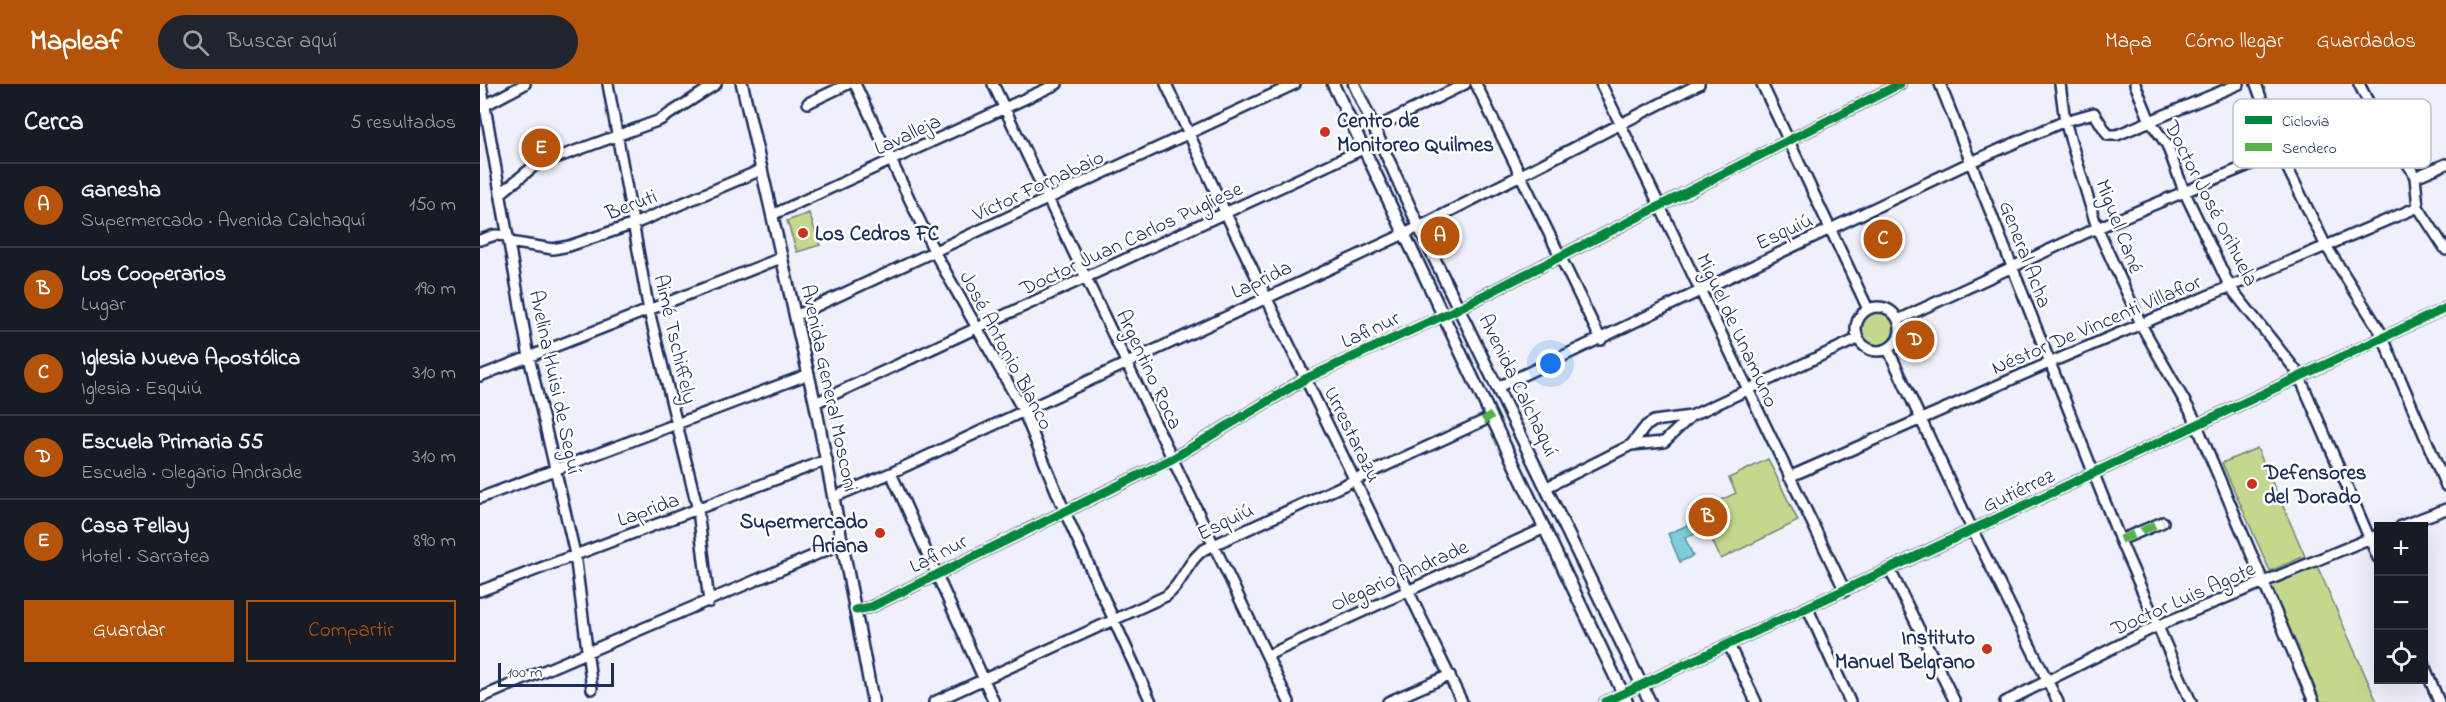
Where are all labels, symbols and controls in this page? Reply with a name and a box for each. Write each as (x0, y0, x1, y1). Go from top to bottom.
search box (158, 15, 578, 69)
text: Mapleaf (30, 22, 122, 63)
icon: search (179, 26, 212, 59)
text: Buscar aquí (227, 26, 337, 58)
text: Mapa (2105, 27, 2152, 57)
text: Cómo llegar (2185, 27, 2283, 57)
text: Guardados (2316, 27, 2416, 57)
legend (2233, 99, 2431, 168)
text: Cerca (24, 104, 84, 142)
street label: Lavalleja (870, 107, 946, 164)
place label: Centro de Monitoreo Quilmes (1337, 107, 1494, 161)
text: 5 resultados (350, 109, 456, 138)
text: Ciclovía (2282, 110, 2329, 134)
street label: Doctor José Orihuela (2155, 115, 2265, 292)
marker: Centro de Monitoreo Quilmes (1318, 125, 1332, 139)
pin: E (522, 126, 560, 170)
text: Sendero (2282, 137, 2337, 161)
street label: Víctor Fornabaio (967, 143, 1109, 231)
text: Ganesha (81, 175, 161, 207)
street label: Doctor Juan Carlos Pugliese (1015, 175, 1249, 307)
street label: Miguel Cané (2085, 175, 2150, 279)
street label: Beruti (601, 182, 662, 230)
text: A (37, 191, 50, 220)
text: 150 m (409, 191, 456, 220)
street label: General Acha (1990, 197, 2058, 313)
text: Supermercado · Avenida Calchaquí (81, 207, 365, 236)
street label: Esquiú (1751, 207, 1818, 259)
pin: A (1420, 214, 1460, 258)
pin: C (1864, 216, 1902, 262)
place label: Los Cedros FC (815, 220, 940, 250)
marker: Los Cedros FC (796, 226, 810, 240)
street label: Miguel de Unamuno (1685, 249, 1785, 414)
street label: Laprida (1227, 254, 1297, 308)
text: Los Cooperarios (81, 259, 226, 291)
street label: José Antonio Blanco (951, 266, 1060, 436)
street label: Néstor De Vincenti Villaflor (1987, 268, 2207, 384)
street label: Aimé Tschiffely (643, 272, 704, 408)
text: B (37, 275, 50, 304)
text: 190 m (414, 275, 456, 304)
street label: Avenida General Mosconi (791, 282, 865, 495)
street label: Avelina Huisi de Seguí (518, 288, 588, 478)
text: Lugar (81, 291, 126, 320)
street label: Lafinur (1337, 304, 1405, 357)
street label: Argentino Roca (1105, 305, 1189, 436)
street label: Avenida Calchaquí (1470, 310, 1565, 462)
pin: D (1896, 318, 1934, 362)
text: Iglesia Nueva Apostólica (81, 343, 300, 375)
your location (1536, 349, 1565, 378)
text: C (38, 359, 49, 388)
text: 310 m (412, 359, 456, 388)
text: Iglesia · Esquiú (81, 375, 202, 404)
street label: Urrestarazu (1315, 382, 1387, 488)
text: Escuela Primaria 55 (81, 427, 263, 459)
text: D (36, 443, 51, 472)
text: 310 m (412, 443, 456, 472)
text: Escuela · Olegario Andrade (81, 459, 302, 488)
place label: Defensores del Dorado (2263, 459, 2367, 513)
street label: Gutiérrez (1978, 462, 2060, 522)
marker: Defensores del Dorado (2245, 477, 2259, 491)
street label: Laprida (613, 486, 684, 536)
pin: B (1688, 494, 1728, 540)
street label: Esquiú (1192, 496, 1259, 549)
place label: Supermercado Ariana (740, 508, 868, 562)
text: Casa Fellay (81, 511, 189, 543)
map controls (2374, 522, 2428, 684)
button: + (2374, 522, 2428, 576)
marker: Supermercado Ariana (873, 526, 887, 540)
text: E (37, 527, 50, 556)
text: 890 m (413, 527, 456, 556)
street label: Lafinur (905, 527, 974, 582)
street label: Olegario Andrade (1326, 533, 1475, 622)
text: Hotel · Sarratea (81, 543, 210, 572)
street label: Doctor Luis Agote (2106, 554, 2262, 647)
button: − (2374, 576, 2428, 630)
button: Guardar (24, 600, 234, 662)
button: Compartir (246, 600, 456, 662)
place label: Instituto Manuel Belgrano (1835, 624, 1975, 680)
button: locate (2374, 630, 2428, 684)
marker: Instituto Manuel Belgrano (1980, 642, 1994, 656)
scale bar (498, 660, 614, 688)
text: 100 m (507, 661, 542, 685)

